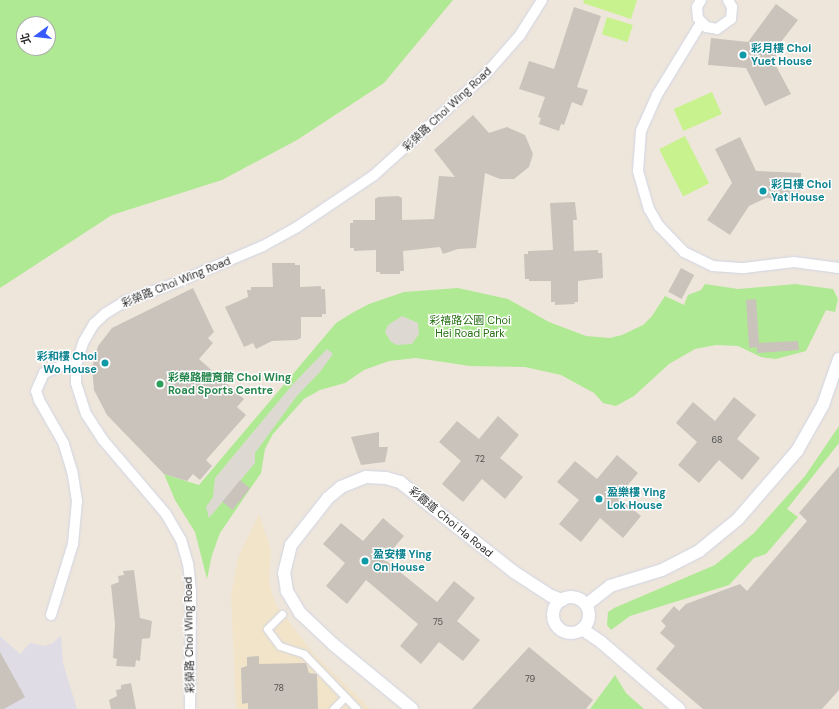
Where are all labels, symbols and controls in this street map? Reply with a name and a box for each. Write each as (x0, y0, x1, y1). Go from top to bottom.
north arrow (16, 16, 56, 56)
text: 北 (17, 32, 34, 46)
place label: 彩月樓 Choi Yuet House (751, 42, 812, 68)
marker: 彩月樓 Choi Yuet House (738, 50, 748, 60)
street label: 彩榮路 Choi Wing Road (400, 64, 494, 154)
place label: 彩日樓 Choi Yat House (771, 178, 831, 204)
marker: 彩日樓 Choi Yat House (758, 186, 768, 196)
street label: 彩榮路 Choi Wing Road (120, 254, 232, 310)
park label: 彩禧路公園 Choi Hei Road Park (429, 314, 511, 340)
place label: 彩和樓 Choi Wo House (37, 350, 97, 376)
marker: 彩和樓 Choi Wo House (100, 358, 110, 368)
place label: 彩榮路體育館 Choi Wing Road Sports Centre (168, 371, 291, 397)
marker: 彩榮路體育館 Choi Wing Road Sports Centre (155, 379, 165, 389)
house number: 68 (711, 435, 723, 445)
house number: 72 (475, 454, 485, 464)
street label: 彩霞道 Choi Ha Road (406, 484, 496, 560)
place label: 盈樂樓 Ying Lok House (607, 486, 666, 512)
marker: 盈樂樓 Ying Lok House (594, 494, 604, 504)
place label: 盈安樓 Ying On House (373, 548, 432, 574)
marker: 盈安樓 Ying On House (360, 556, 370, 566)
street label: 彩榮路 Choi Wing Road (181, 577, 197, 693)
house number: 75 (433, 617, 443, 627)
house number: 79 (525, 674, 535, 684)
house number: 78 (274, 683, 284, 693)

